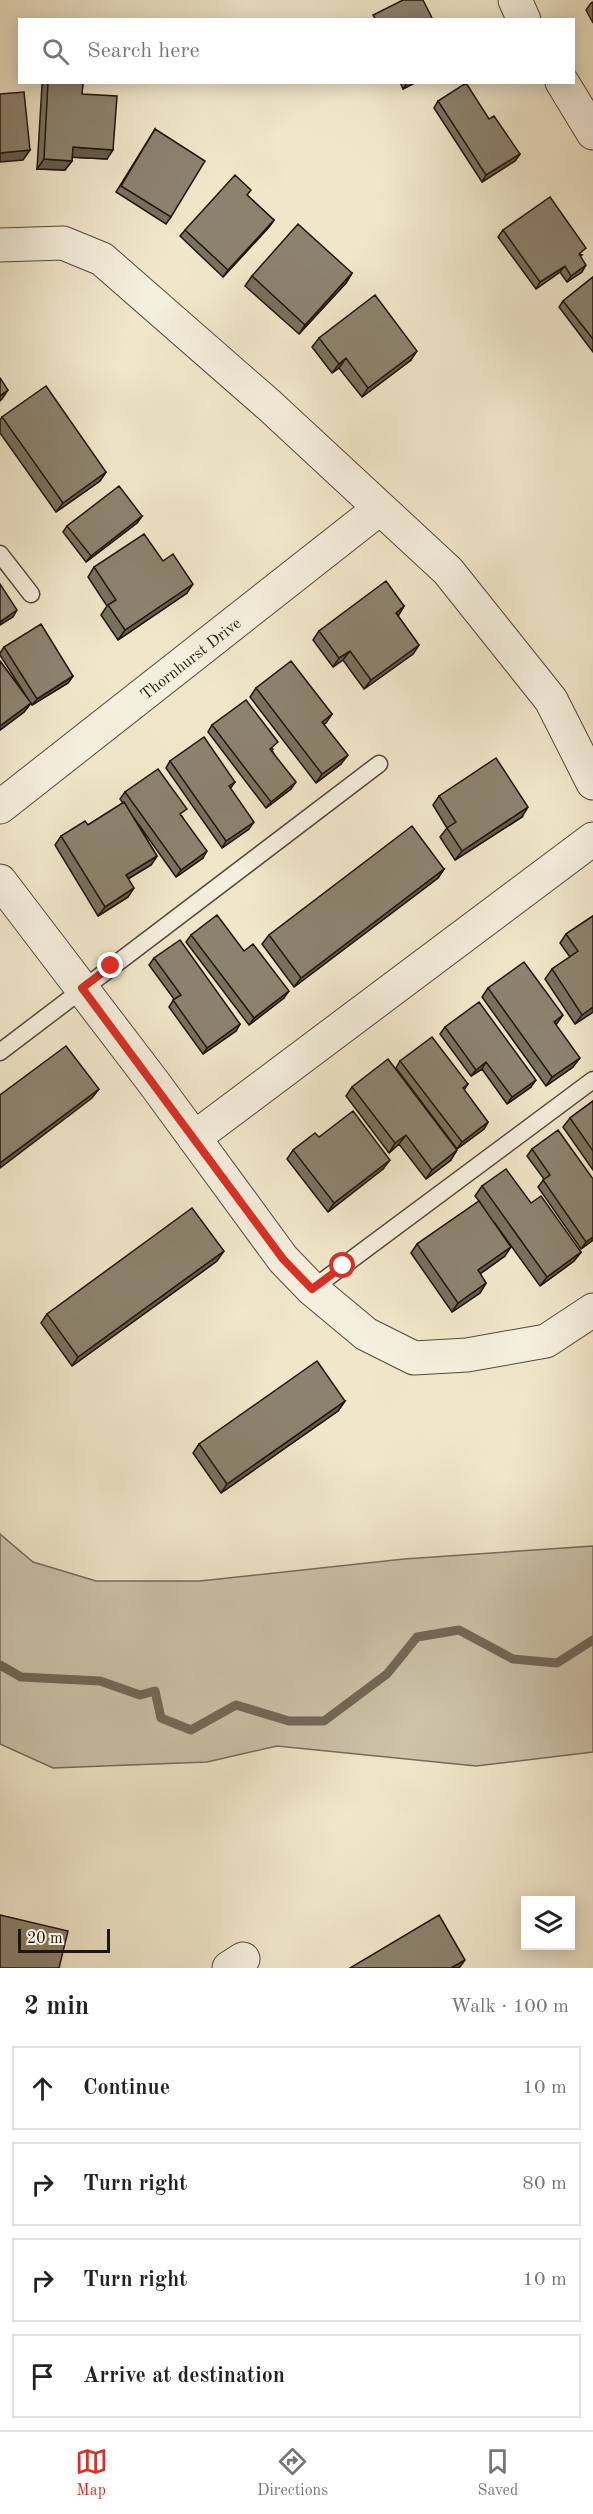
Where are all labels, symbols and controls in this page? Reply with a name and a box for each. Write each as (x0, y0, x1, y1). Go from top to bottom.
search box (18, 18, 575, 84)
icon: search (39, 35, 72, 68)
text: Search here (87, 40, 200, 62)
street label: Thornhurst Drive (138, 616, 244, 704)
route end (97, 952, 123, 978)
route start (329, 1252, 355, 1278)
map controls (521, 1896, 575, 1950)
button: layers (521, 1896, 575, 1950)
scale bar (18, 1926, 110, 1954)
text: 20 m (27, 1931, 63, 1947)
text: 2 min (24, 1994, 89, 2020)
text: Walk · 100 m (450, 1997, 569, 2017)
icon: ahead (26, 2072, 59, 2105)
text: Continue (83, 2077, 170, 2099)
text: 10 m (522, 2078, 567, 2098)
icon: right (26, 2168, 59, 2201)
text: Turn right (83, 2173, 187, 2195)
text: 80 m (522, 2174, 567, 2194)
icon: right (26, 2264, 59, 2297)
text: Turn right (83, 2269, 187, 2291)
text: 10 m (522, 2270, 567, 2290)
icon: arrive (26, 2360, 59, 2393)
text: Arrive at destination (83, 2365, 285, 2387)
tab: Map (75, 2445, 108, 2501)
tab: Directions (257, 2445, 328, 2501)
tab: Saved (478, 2445, 518, 2501)

